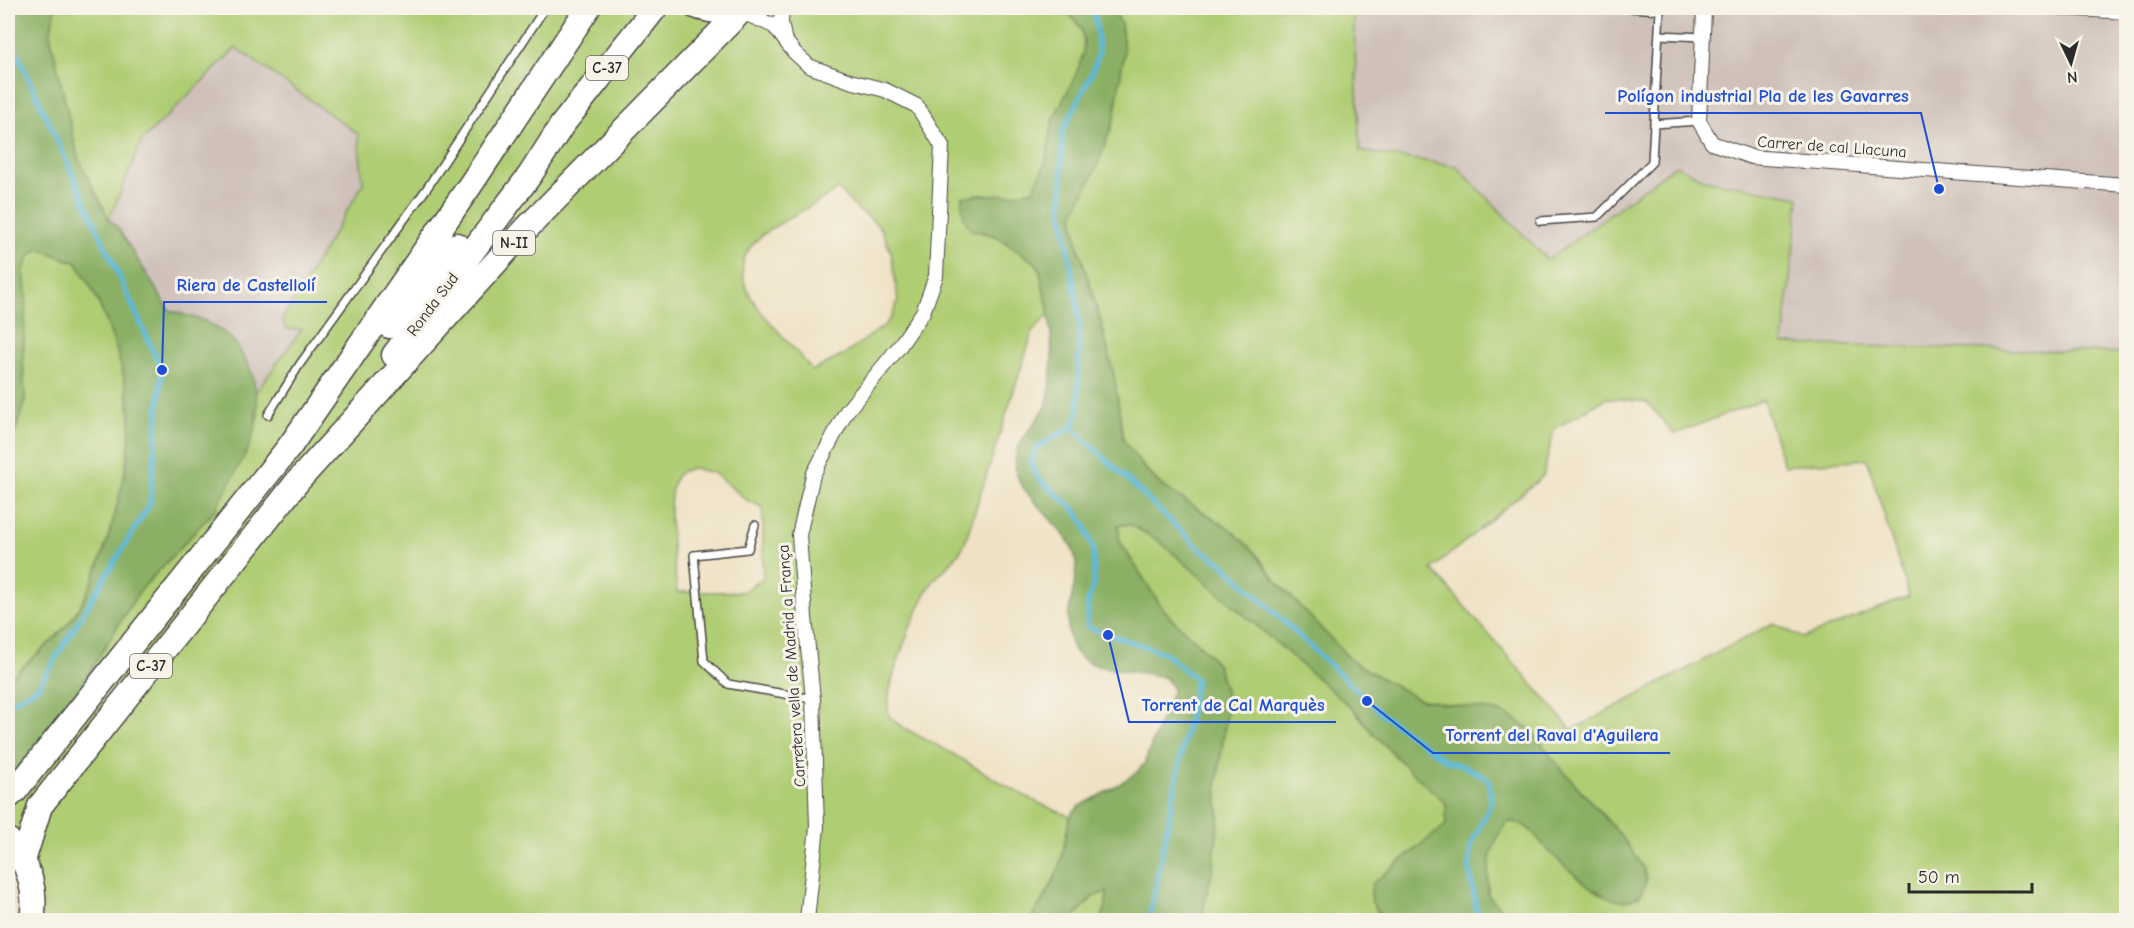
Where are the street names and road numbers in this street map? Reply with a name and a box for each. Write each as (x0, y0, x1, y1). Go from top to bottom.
road number: C-37 (586, 56, 628, 80)
street label: Carrer de cal Llacuna (1757, 133, 1907, 161)
road number: N-II (493, 231, 535, 255)
street label: Ronda Sud (403, 270, 462, 340)
street label: Carretera vella de Madrid a França (775, 544, 809, 788)
road number: C-37 (130, 654, 172, 678)

